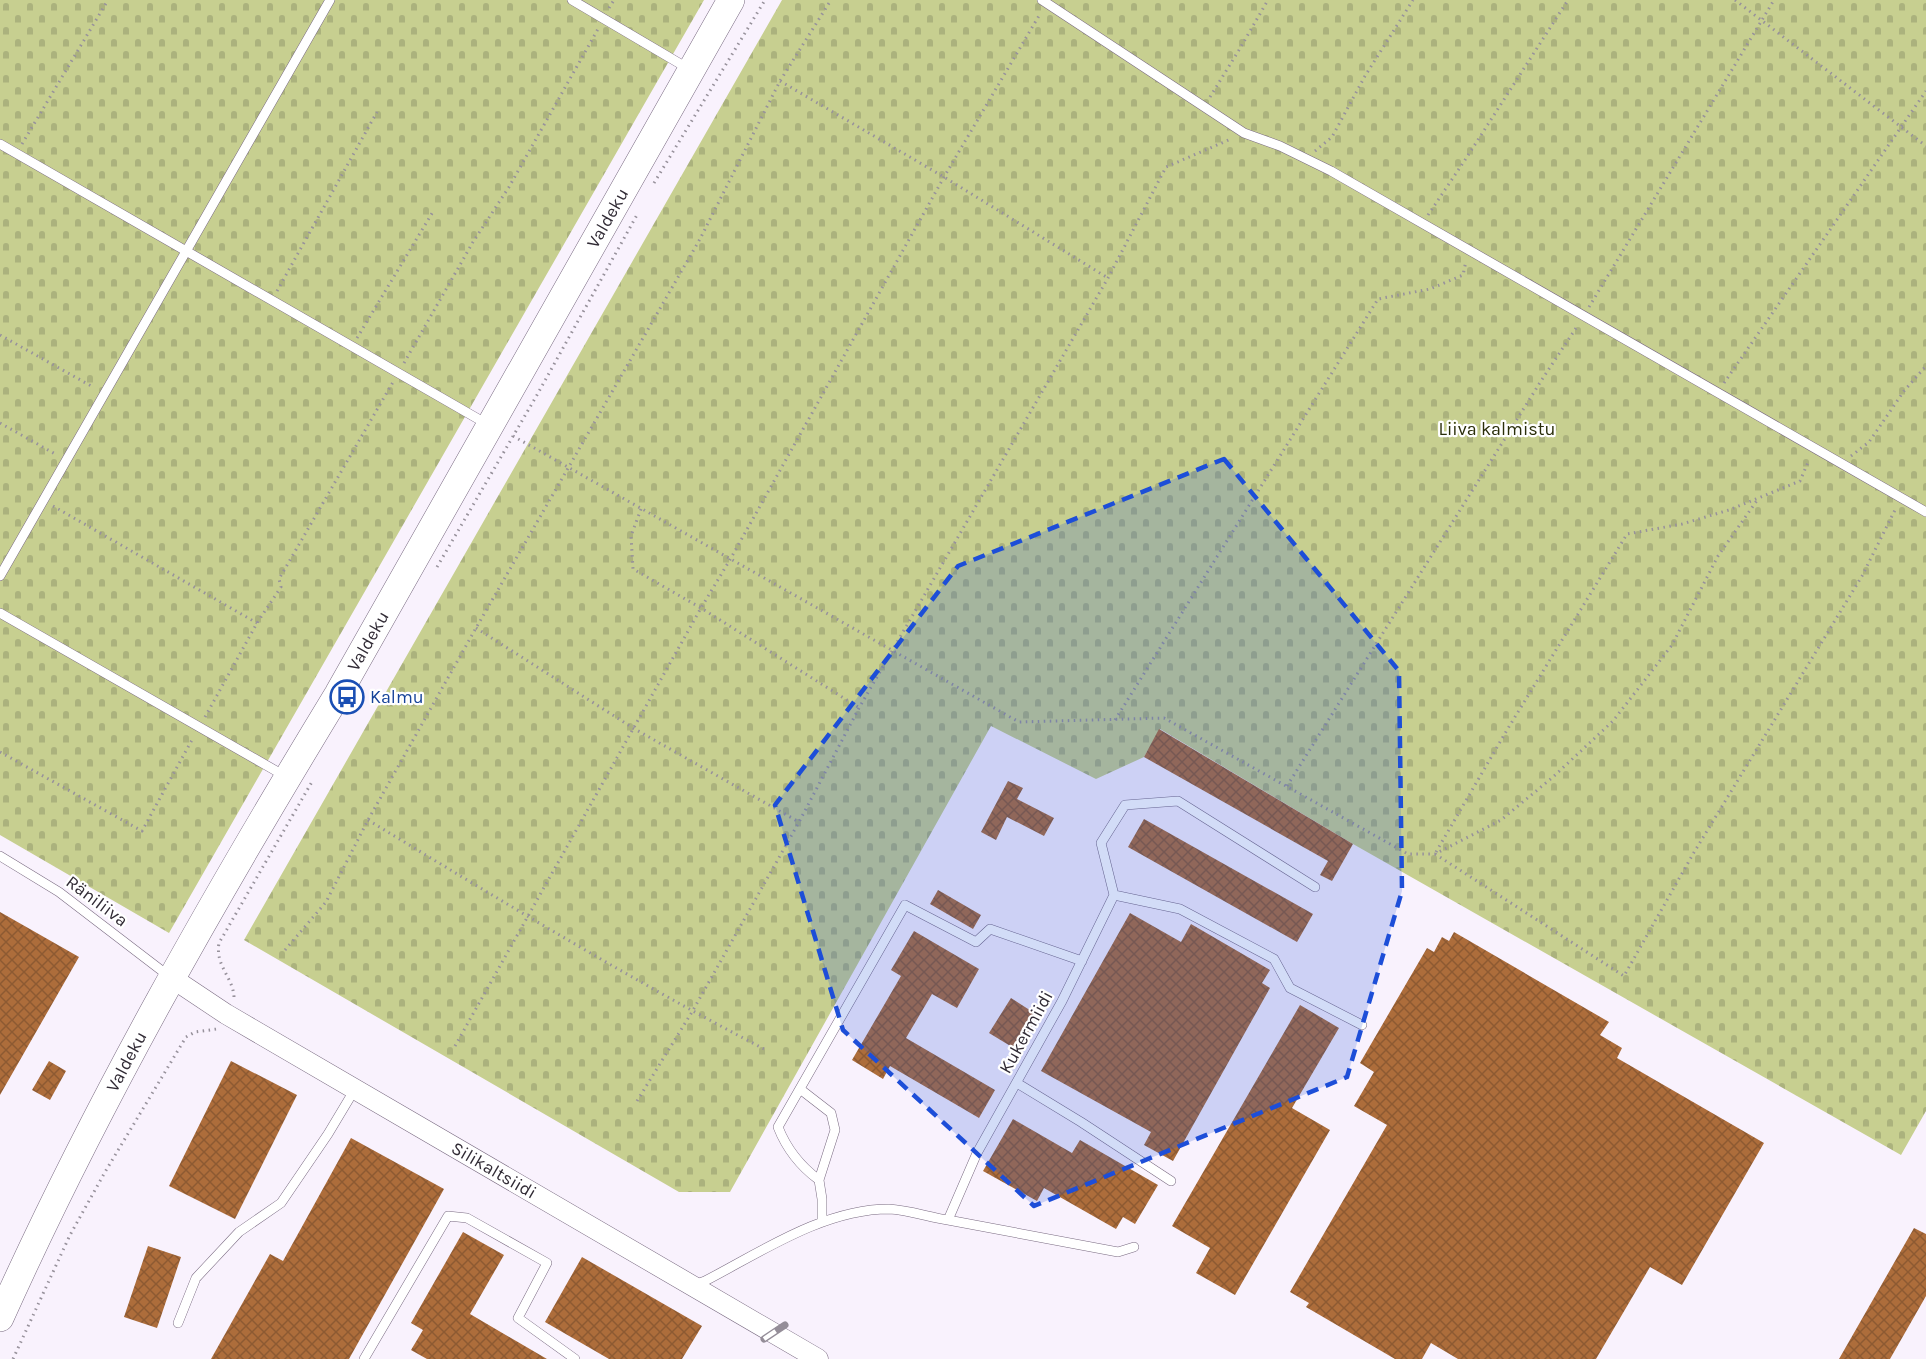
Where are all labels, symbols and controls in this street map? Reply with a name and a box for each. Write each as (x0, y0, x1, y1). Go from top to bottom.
street label: Valdeku (582, 184, 633, 252)
park label: Liiva kalmistu (1439, 418, 1555, 440)
street label: Valdeku (342, 607, 394, 675)
bus stop icon: Kalmu (329, 679, 365, 715)
place label: Kalmu (370, 686, 424, 708)
street label: Räniliiva (62, 871, 132, 931)
street label: Kukermiidi (994, 987, 1058, 1077)
street label: Valdeku (101, 1027, 152, 1096)
street label: Silikaltsiidi (447, 1137, 540, 1204)

